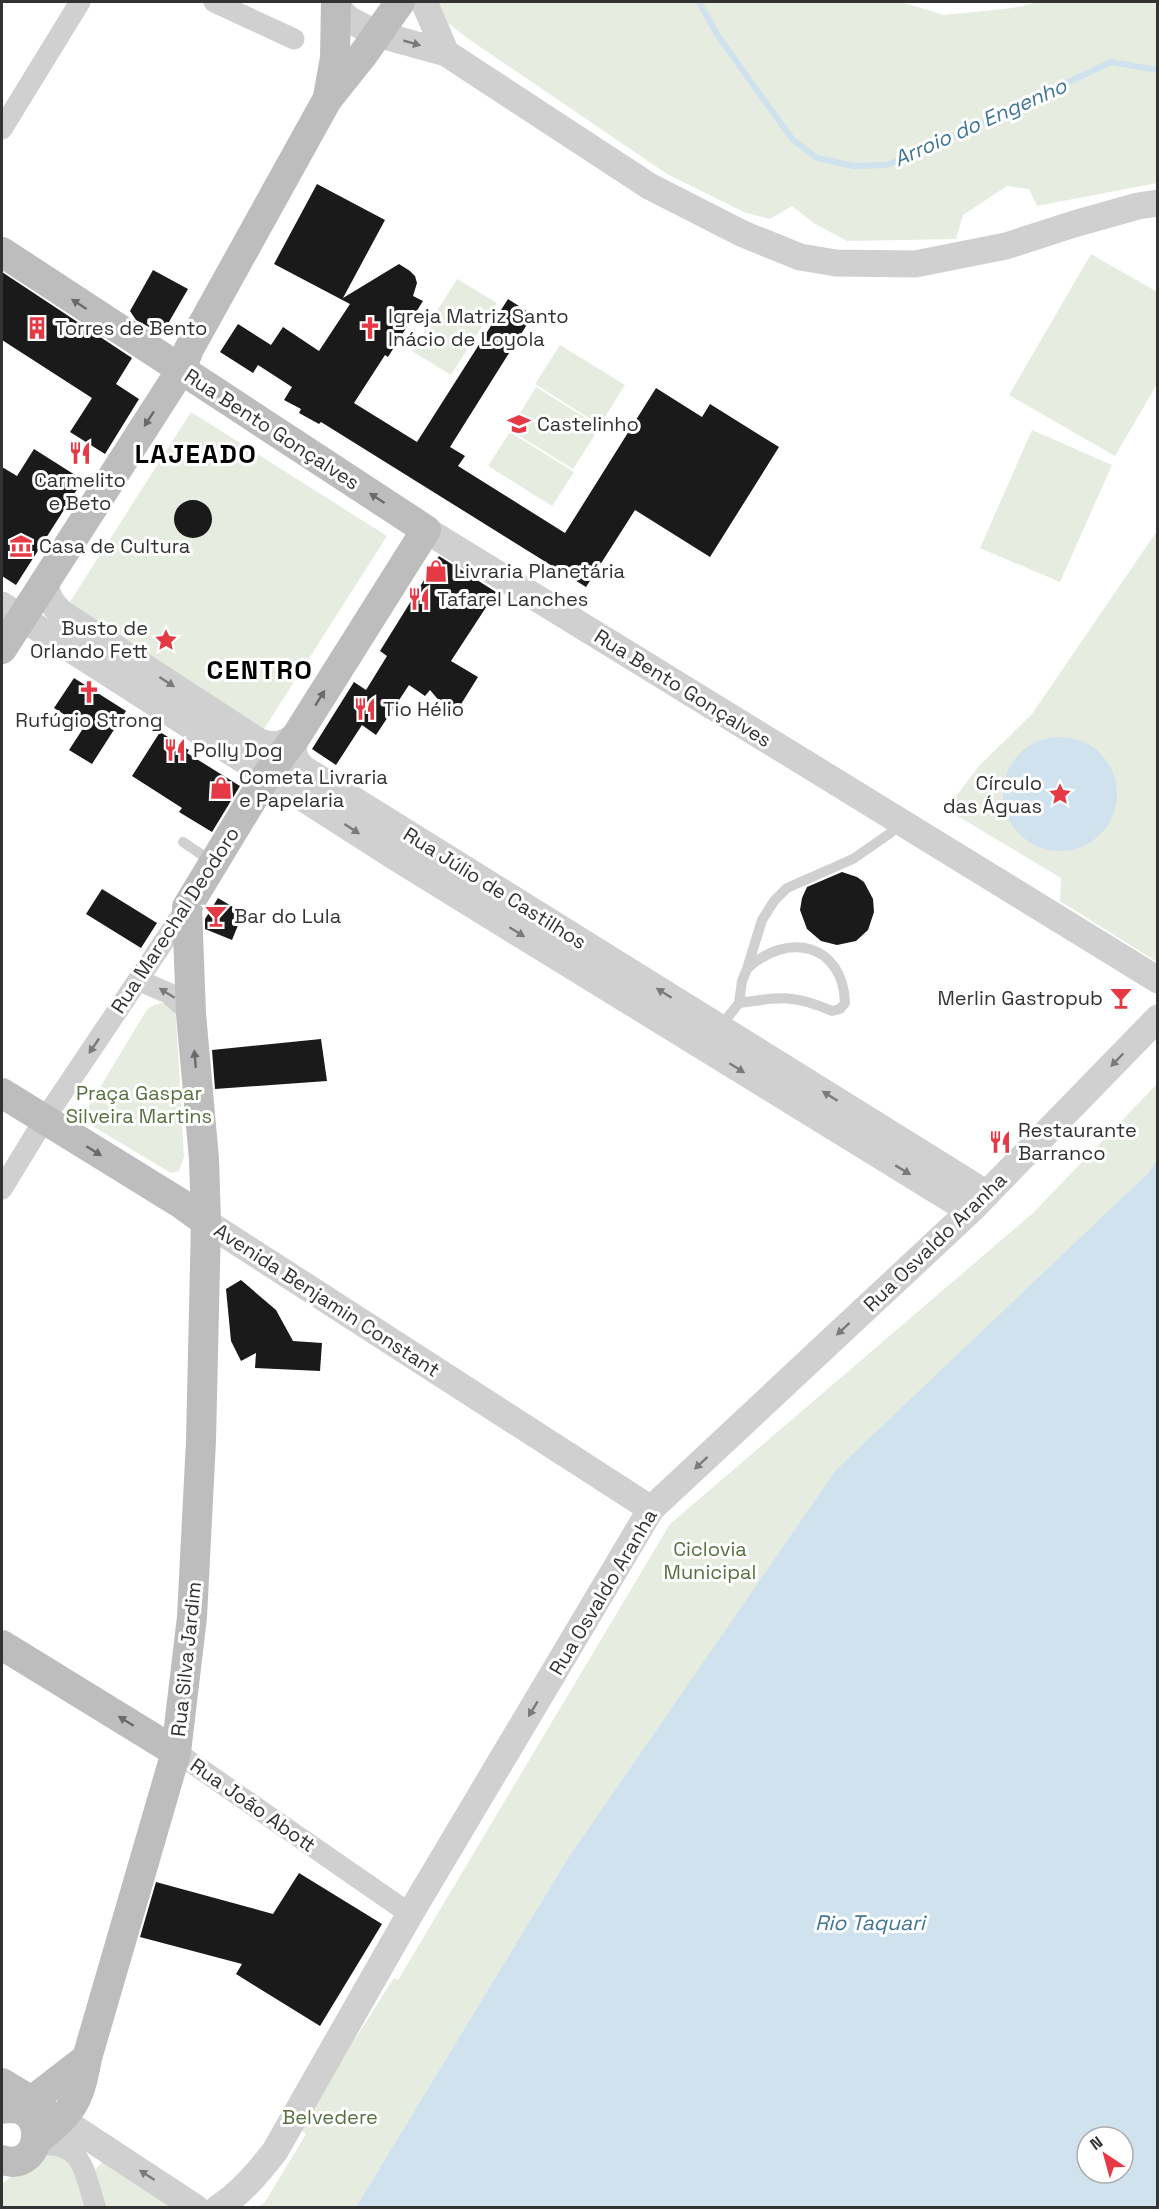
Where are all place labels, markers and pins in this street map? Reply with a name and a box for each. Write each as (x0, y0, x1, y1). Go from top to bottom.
place label: Igreja Matriz Santo Inácio de Loyola (388, 303, 569, 352)
building icon: Torres de Bento (24, 315, 50, 341)
place label: Torres de Bento (55, 315, 207, 341)
church icon: Igreja Matriz Santo Inácio de Loyola (357, 315, 383, 341)
school or university icon: Castelinho (506, 411, 532, 437)
place label: Castelinho (537, 411, 639, 437)
restaurant icon: Carmelito e Beto (67, 440, 93, 466)
place label: Carmelito e Beto (34, 467, 126, 516)
museum icon: Casa de Cultura (8, 533, 34, 559)
place label: Casa de Cultura (39, 533, 190, 559)
shop icon: Livraria Planetária (423, 558, 449, 584)
place label: Livraria Planetária (454, 558, 625, 584)
restaurant icon: Tafarel Lanches (406, 586, 432, 612)
place label: Tafarel Lanches (437, 586, 588, 612)
place label: Busto de Orlando Fett (30, 615, 148, 664)
place icon: Busto de Orlando Fett (153, 627, 179, 653)
church icon: Rufúgio Strong (76, 679, 102, 705)
restaurant icon: Tio Hélio (352, 696, 378, 722)
place label: Tio Hélio (383, 696, 464, 722)
place label: Rufúgio Strong (15, 707, 163, 733)
restaurant icon: Polly Dog (162, 737, 188, 763)
place label: Polly Dog (193, 737, 283, 763)
place label: Cometa Livraria e Papelaria (239, 764, 388, 813)
place label: Círculo das Águas (943, 770, 1042, 819)
shop icon: Cometa Livraria e Papelaria (208, 775, 234, 801)
place icon: Círculo das Águas (1047, 781, 1073, 807)
bar icon: Bar do Lula (203, 903, 229, 929)
place label: Bar do Lula (234, 903, 341, 929)
place label: Merlin Gastropub (937, 985, 1103, 1011)
bar icon: Merlin Gastropub (1108, 985, 1134, 1011)
place label: Restaurante Barranco (1018, 1117, 1137, 1166)
restaurant icon: Restaurante Barranco (987, 1129, 1013, 1155)

